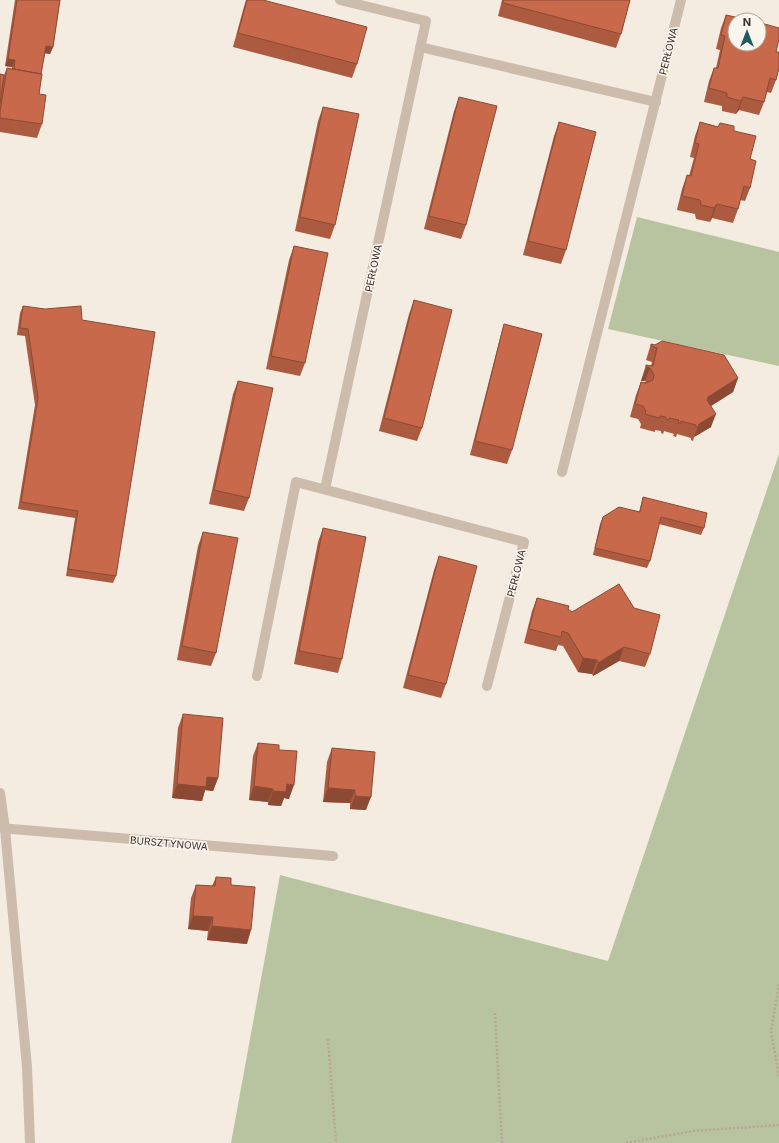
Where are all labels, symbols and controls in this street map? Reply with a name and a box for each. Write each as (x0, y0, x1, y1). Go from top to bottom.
north arrow (727, 12, 767, 52)
text: N (743, 15, 751, 29)
street label: PERŁOWA (656, 26, 680, 76)
street label: PERŁOWA (362, 243, 384, 293)
street label: PERŁOWA (504, 548, 528, 598)
street label: BURSZTYNOWA (130, 834, 208, 852)

